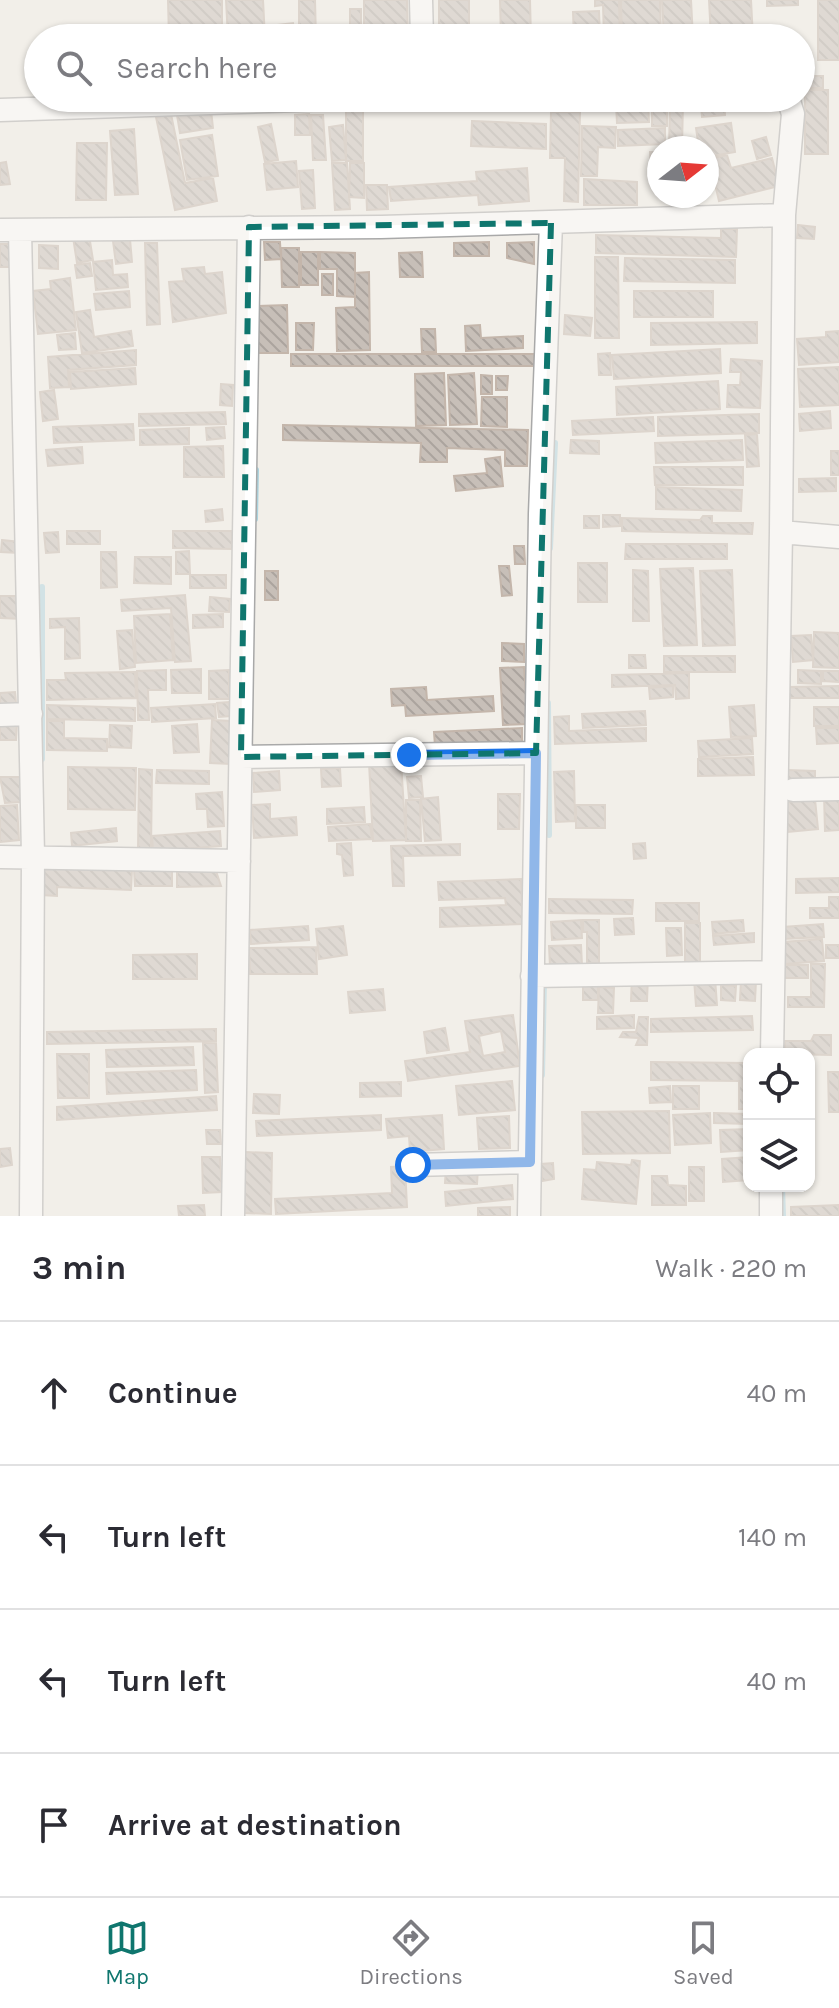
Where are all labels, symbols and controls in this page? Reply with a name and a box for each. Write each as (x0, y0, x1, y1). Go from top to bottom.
search box (24, 24, 815, 112)
icon: search (52, 46, 96, 90)
text: Search here (116, 50, 277, 86)
north arrow (647, 136, 719, 208)
route end (391, 737, 427, 773)
map controls (743, 1048, 815, 1192)
button: locate (743, 1048, 815, 1120)
button: layers (743, 1120, 815, 1192)
route start (395, 1147, 431, 1183)
text: 3 min (32, 1248, 126, 1288)
text: Walk · 220 m (655, 1253, 807, 1284)
icon: ahead (32, 1371, 76, 1415)
text: Continue (108, 1375, 238, 1411)
text: 40 m (747, 1378, 807, 1409)
icon: left (32, 1515, 76, 1559)
text: Turn left (108, 1519, 226, 1555)
text: 140 m (738, 1522, 807, 1553)
icon: left (32, 1659, 76, 1703)
text: Turn left (108, 1663, 226, 1699)
text: 40 m (747, 1666, 807, 1697)
icon: arrive (32, 1803, 76, 1847)
text: Arrive at destination (108, 1807, 402, 1843)
tab: Map (105, 1916, 149, 1990)
tab: Directions (359, 1916, 463, 1990)
tab: Saved (673, 1916, 734, 1990)

